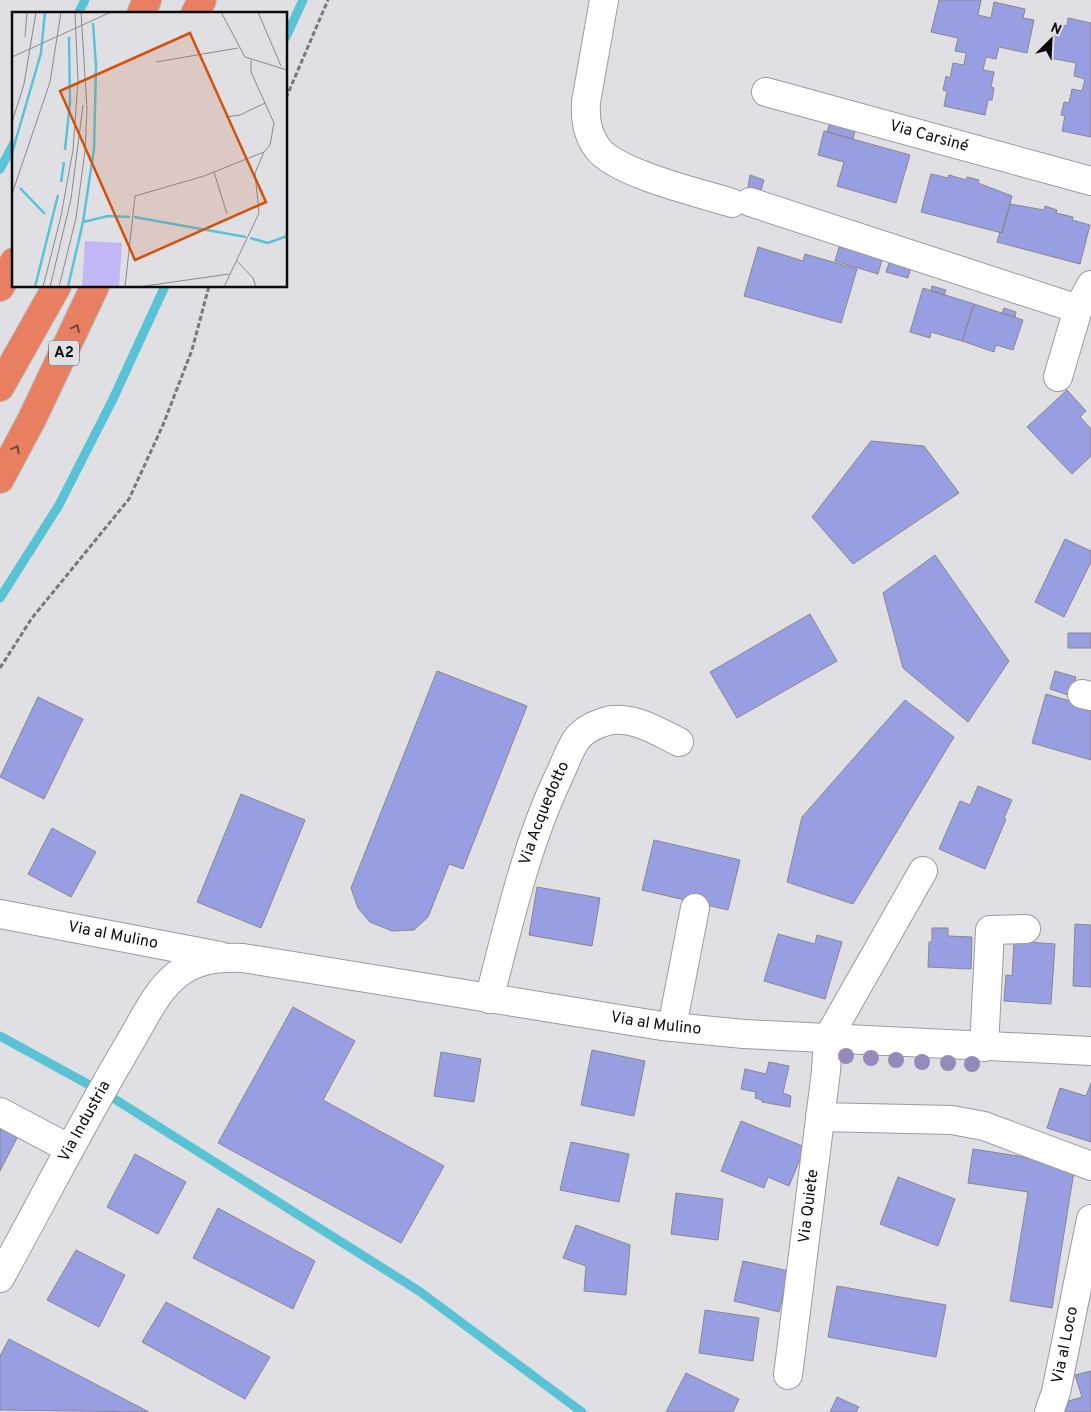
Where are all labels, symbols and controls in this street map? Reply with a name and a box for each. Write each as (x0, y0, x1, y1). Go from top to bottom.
inset map (12, 12, 288, 288)
north arrow (1026, 15, 1076, 65)
text: N (1048, 20, 1064, 39)
street label: Via Carsiné (887, 116, 971, 157)
one-way arrow (70, 324, 80, 333)
road number: A2 (49, 340, 79, 366)
one-way arrow (10, 446, 20, 455)
street label: Via Acquedotto (516, 758, 574, 868)
street label: Via al Mulino (66, 917, 160, 954)
street label: Via al Mulino (609, 1008, 702, 1040)
street label: Via Industria (54, 1077, 115, 1166)
street label: Via Quiete (795, 1168, 824, 1244)
street label: Via al Loco (1048, 1305, 1083, 1386)

